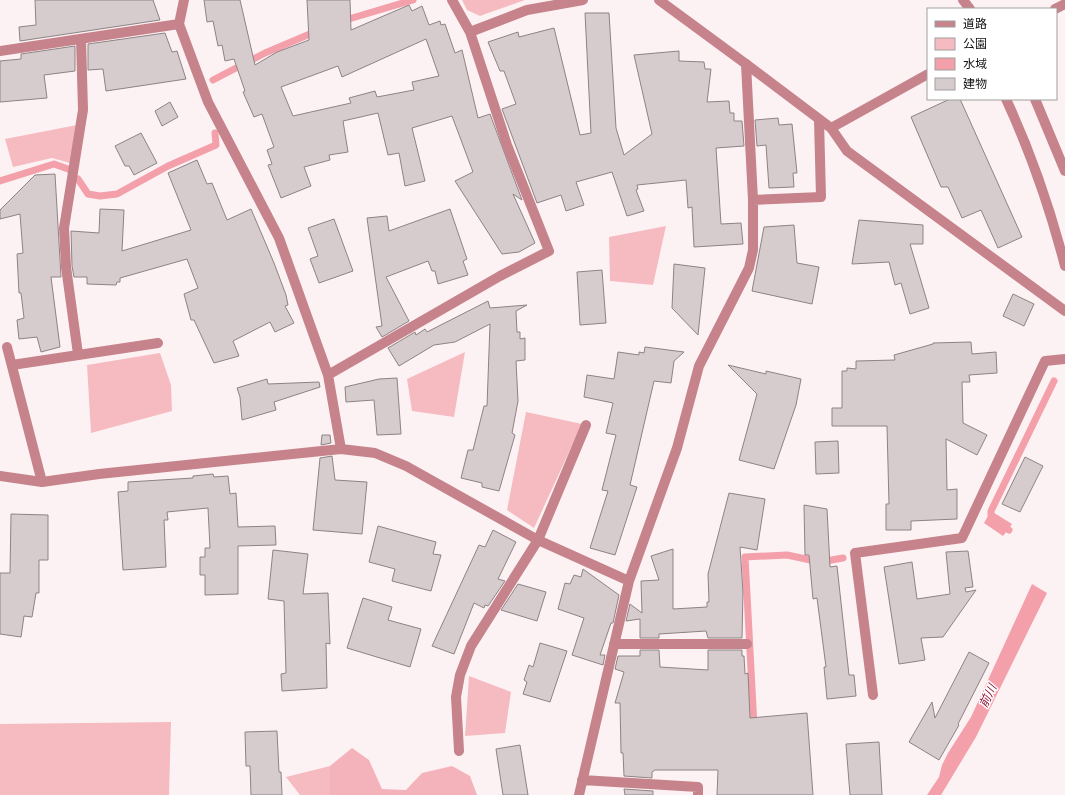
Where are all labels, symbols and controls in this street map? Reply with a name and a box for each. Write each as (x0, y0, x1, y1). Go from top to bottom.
legend (927, 8, 1057, 100)
text: 道路 (963, 16, 987, 32)
text: 公園 (963, 36, 987, 52)
text: 水域 (963, 56, 987, 72)
text: 建物 (963, 76, 987, 92)
water label: 前川 (976, 680, 1001, 710)

